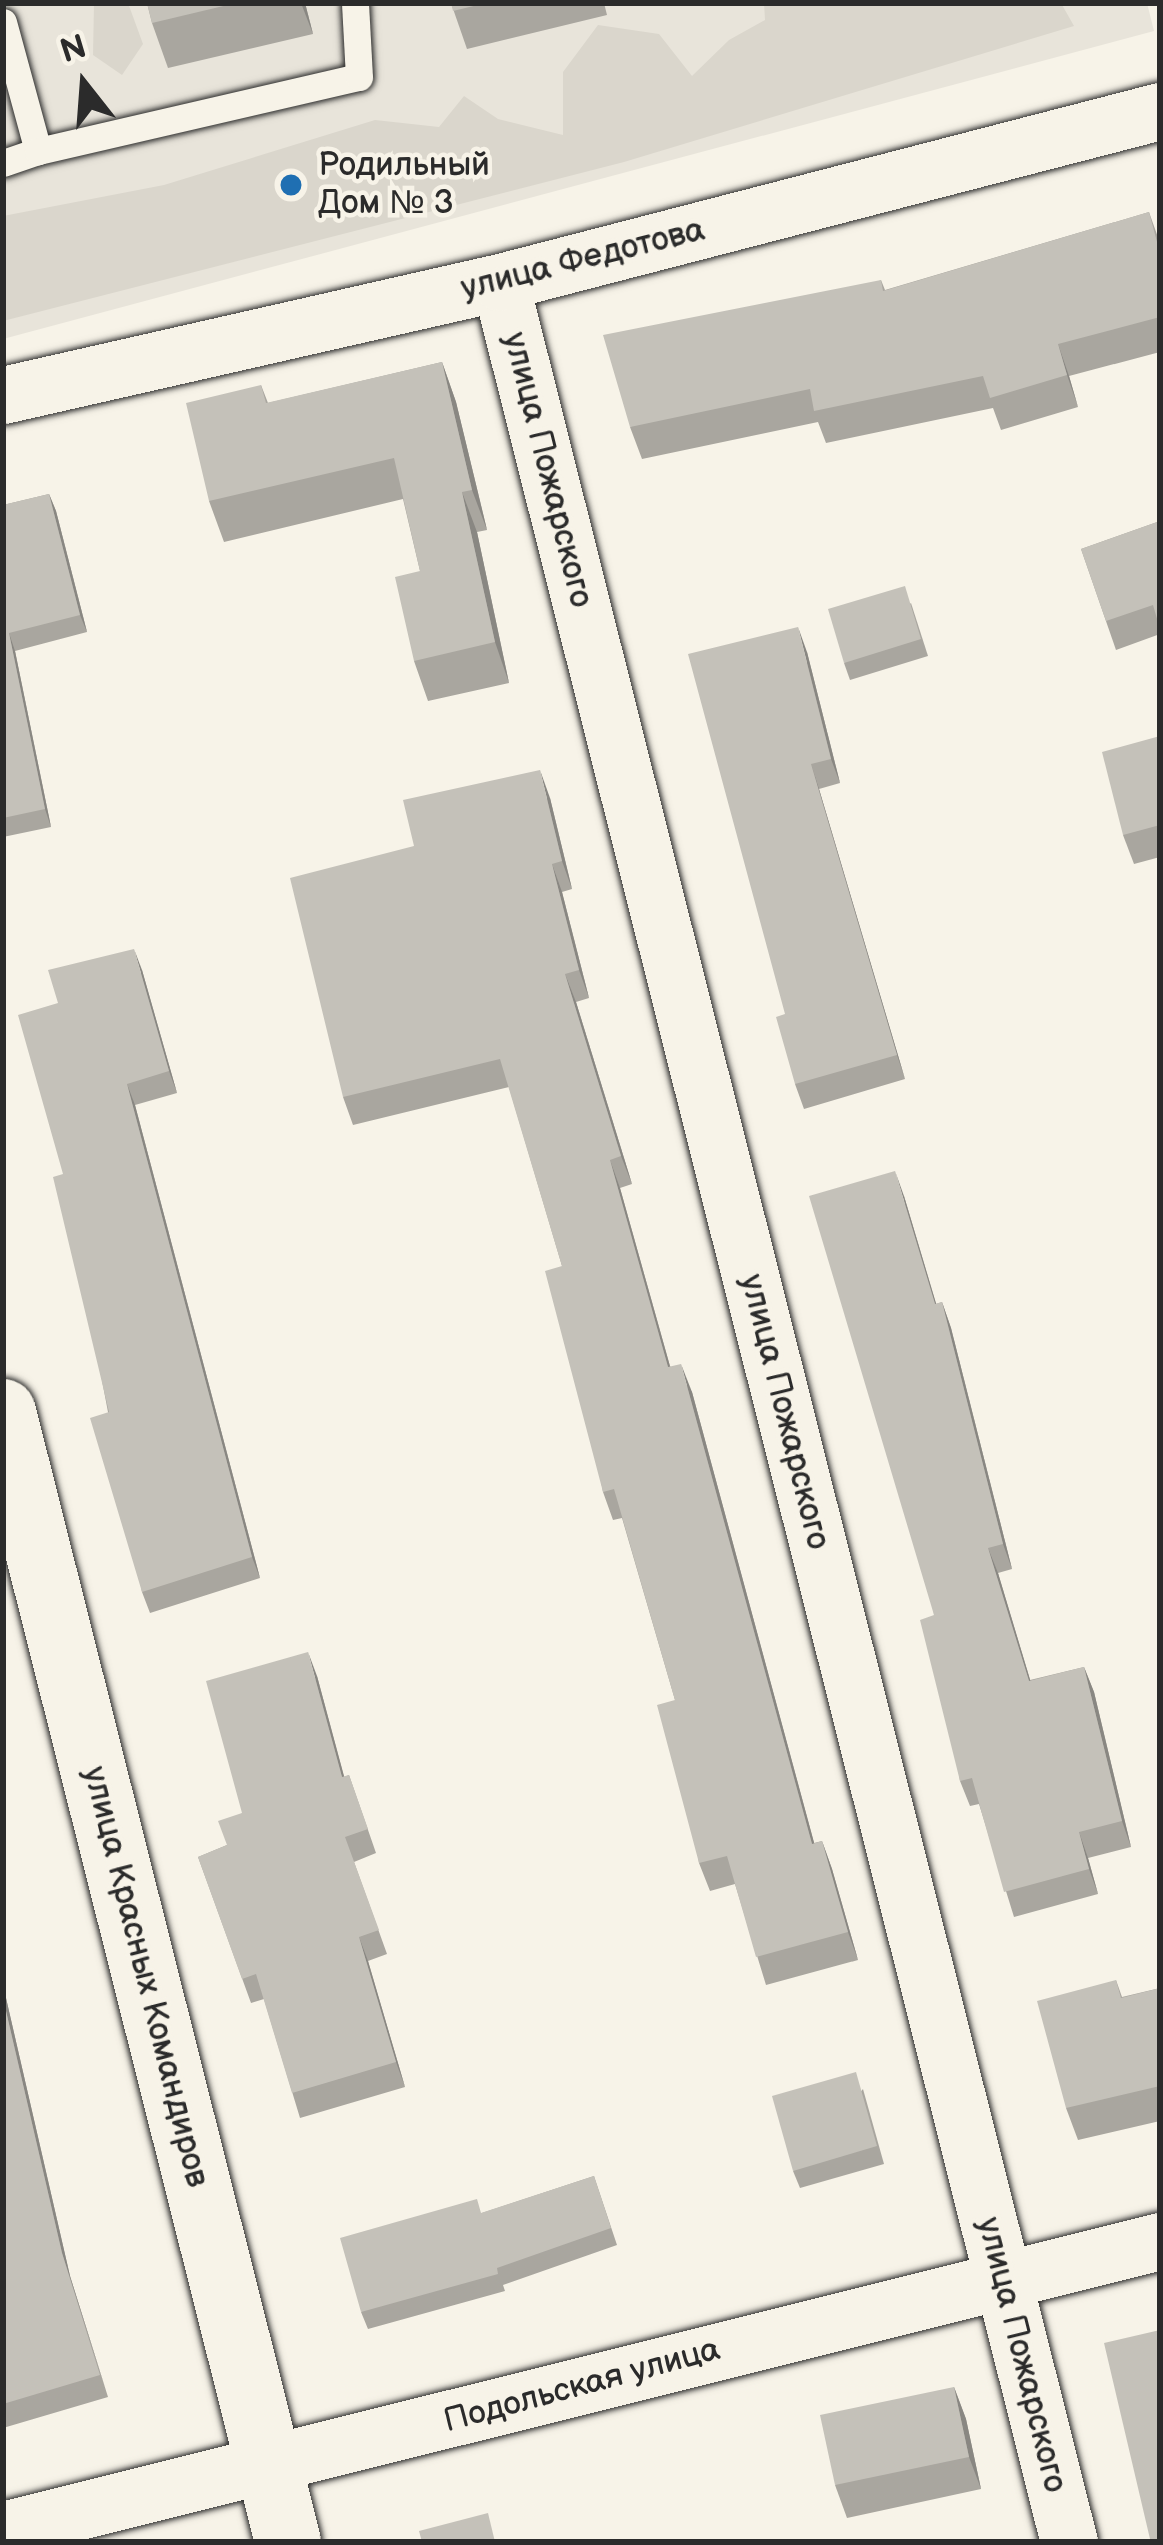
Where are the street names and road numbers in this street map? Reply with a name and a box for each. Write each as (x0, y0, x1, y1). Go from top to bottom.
street label: улица Федотова (457, 211, 709, 309)
street label: улица Пожарского (494, 328, 600, 612)
street label: улица Пожарского (731, 1270, 837, 1554)
street label: улица Красных Командиров (74, 1763, 216, 2191)
street label: улица Пожарского (968, 2213, 1074, 2497)
street label: Подольская улица (440, 2330, 724, 2442)

